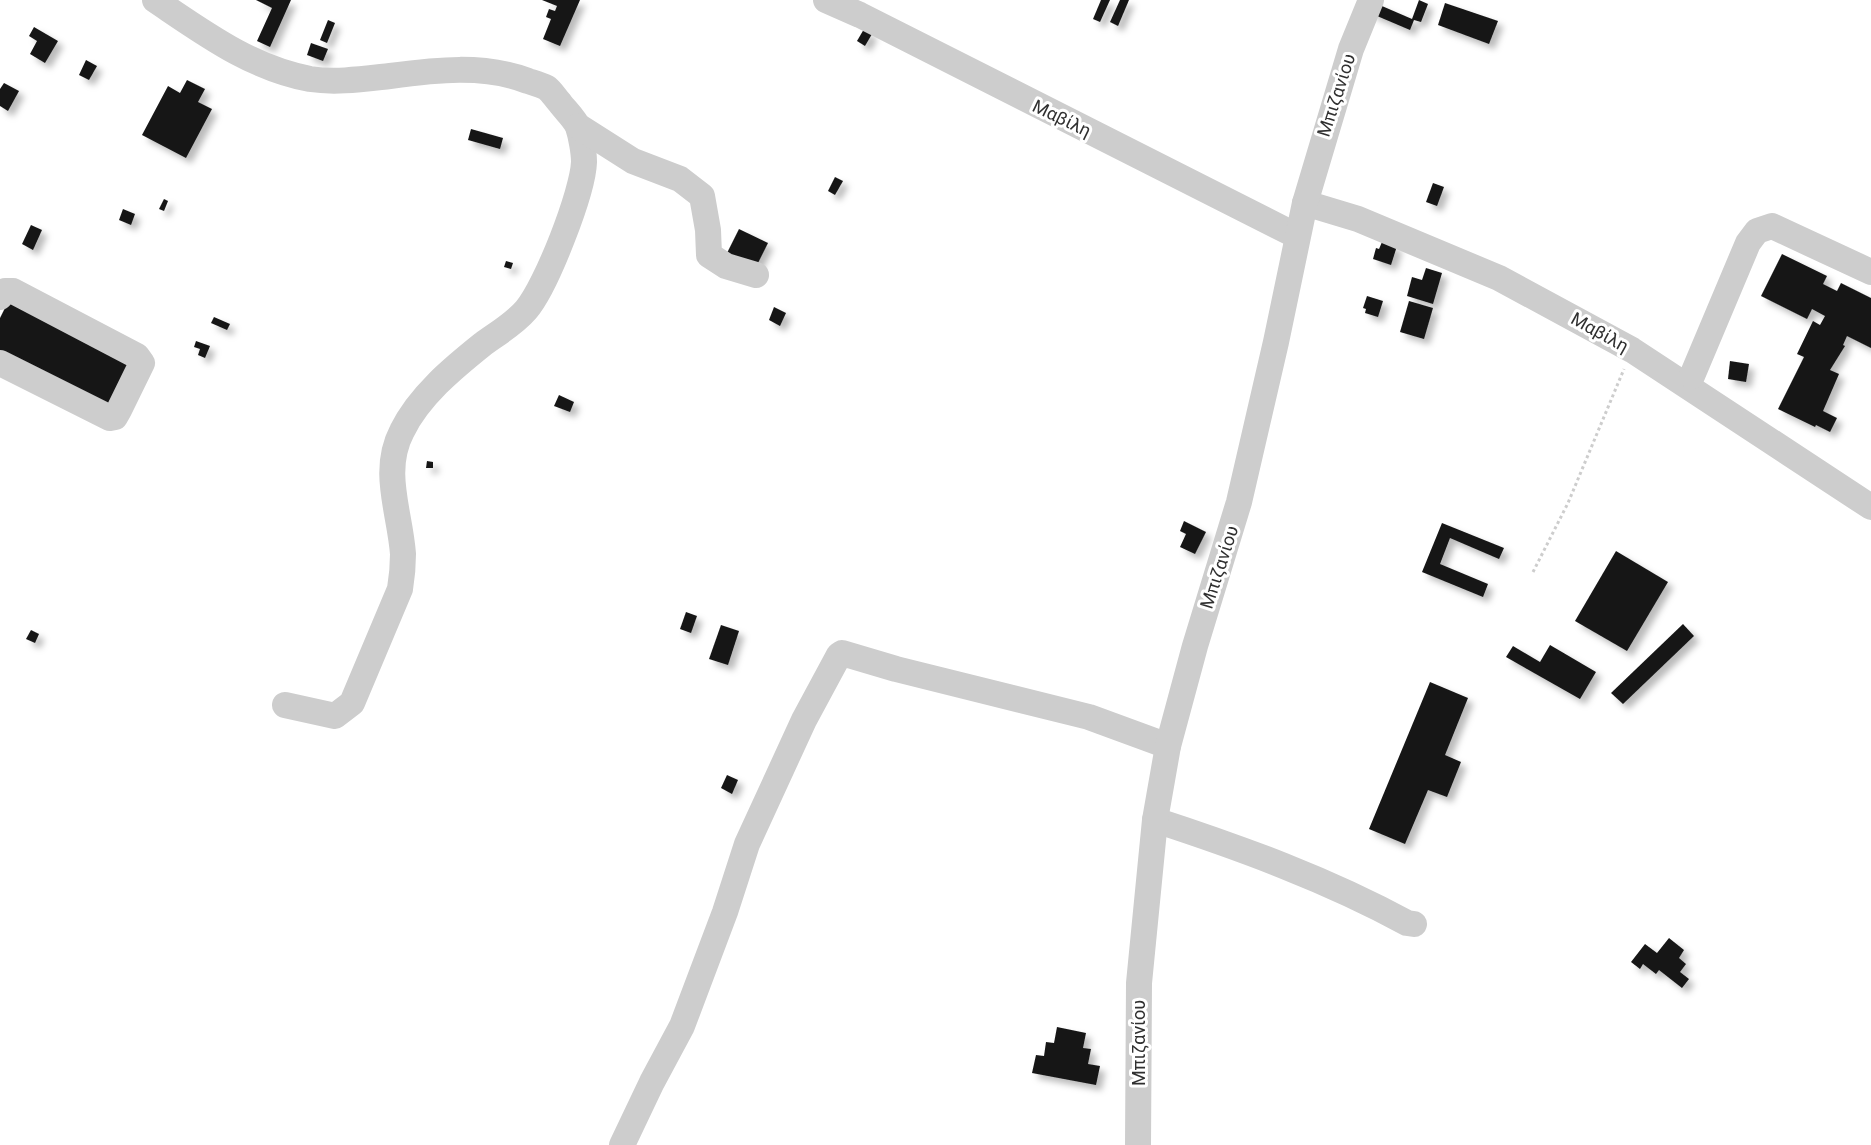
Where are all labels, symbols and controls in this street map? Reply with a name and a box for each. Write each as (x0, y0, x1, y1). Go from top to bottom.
street label: Μπιζανίου (1313, 51, 1359, 139)
street label: Μαβίλη (1029, 95, 1095, 141)
street label: Μαβίλη (1568, 308, 1632, 356)
street label: Μπιζανίου (1196, 523, 1242, 611)
street label: Μπιζανίου (1128, 1000, 1149, 1086)

